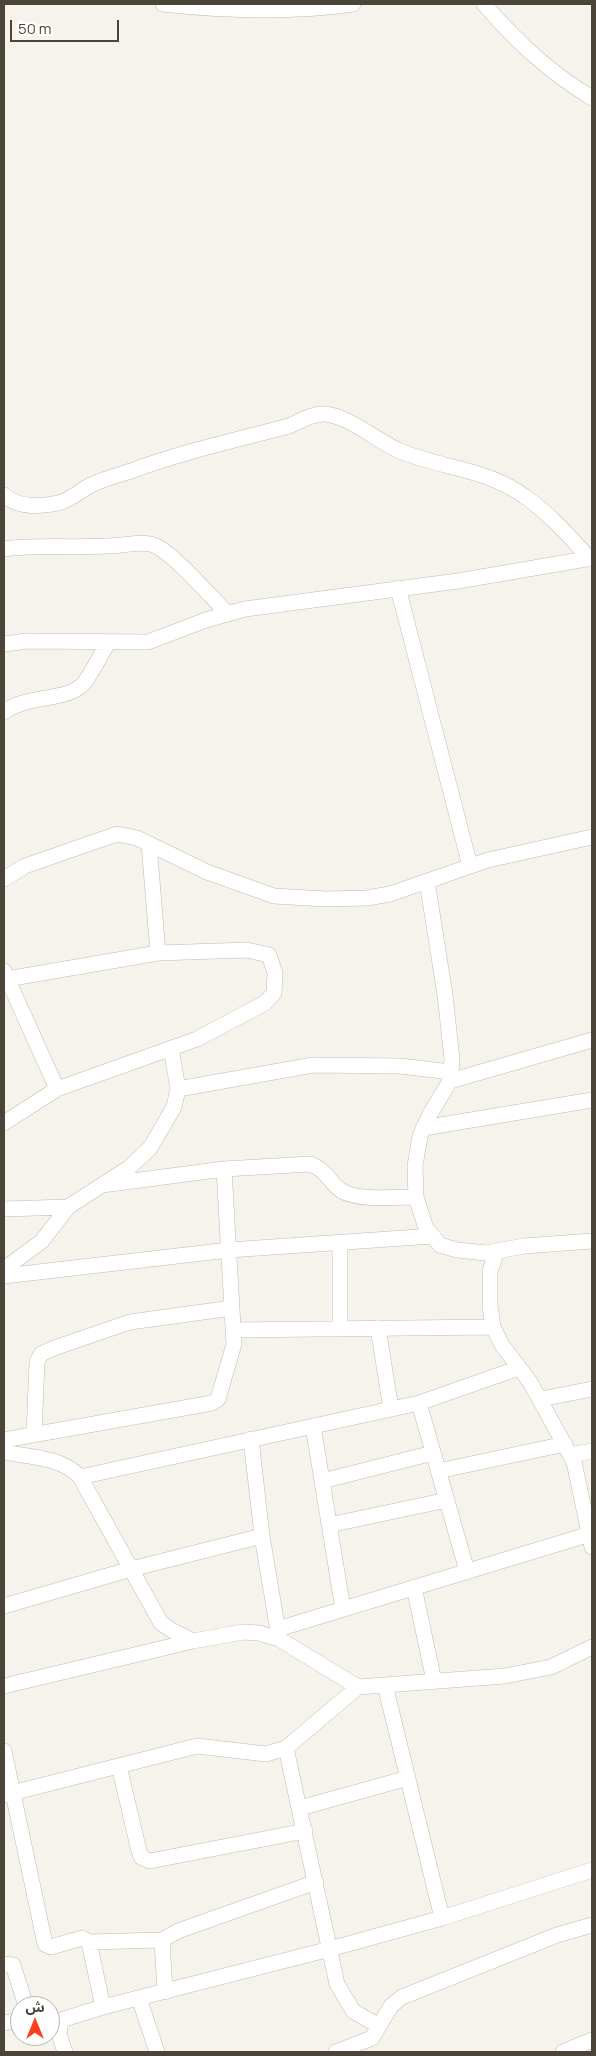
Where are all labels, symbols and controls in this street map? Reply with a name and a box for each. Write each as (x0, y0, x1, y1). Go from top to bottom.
scale bar (12, 10, 121, 42)
text: 50 m (18, 18, 52, 39)
north arrow (10, 1996, 60, 2046)
text: ش (25, 1997, 45, 2016)

